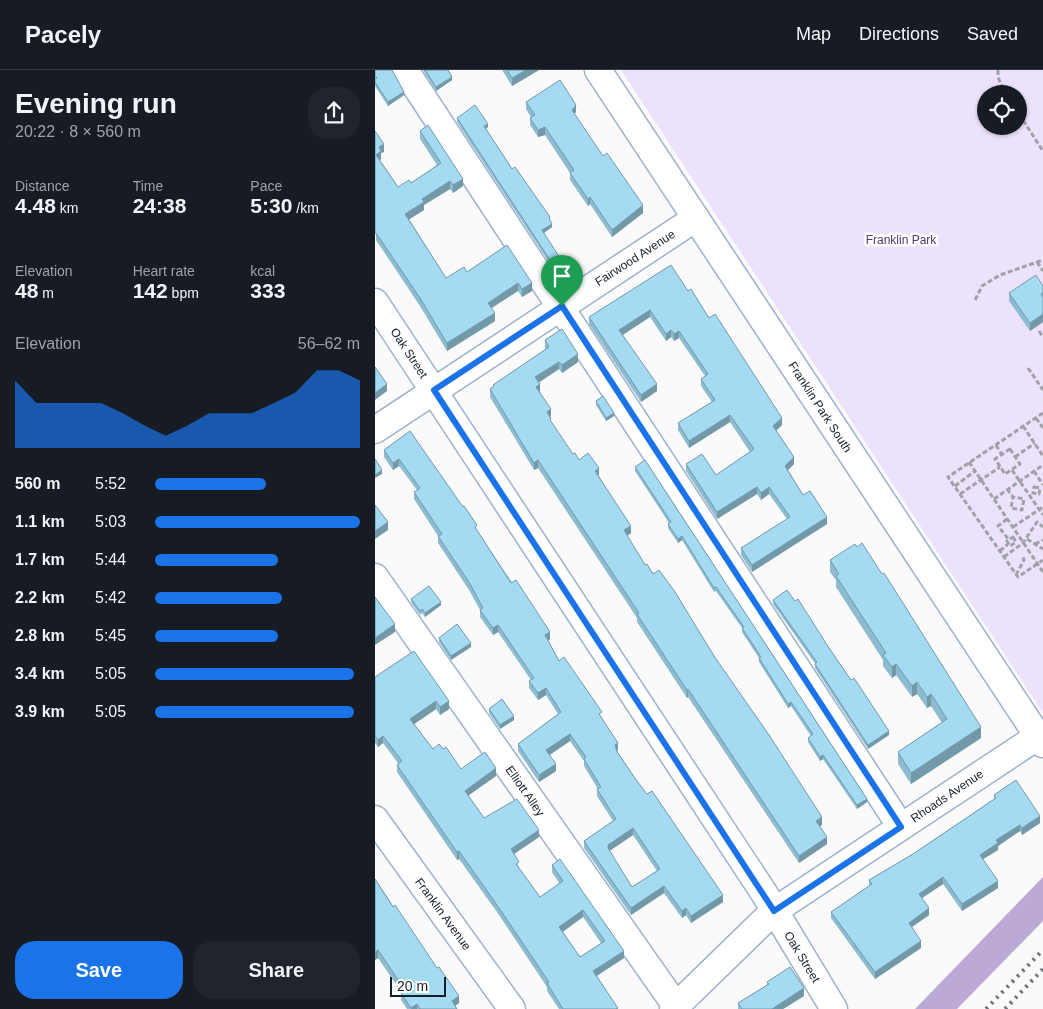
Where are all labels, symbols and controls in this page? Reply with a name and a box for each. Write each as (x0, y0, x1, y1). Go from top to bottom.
text: Pacely (25, 21, 101, 48)
text: Map (796, 24, 831, 44)
text: Directions (859, 24, 939, 44)
text: Saved (967, 24, 1018, 44)
map controls (977, 85, 1027, 135)
button: locate (977, 85, 1027, 135)
button: share (308, 87, 360, 139)
text: Evening run (15, 88, 177, 119)
text: 20:22 · 8 × 560 m (15, 123, 141, 140)
text: Distance (15, 178, 69, 194)
text: Time (133, 178, 163, 194)
text: Pace (250, 178, 282, 194)
text: 4.48 (15, 194, 56, 217)
text: 24:38 (133, 194, 186, 217)
text: 5:30 (250, 194, 292, 217)
text: km (56, 200, 78, 216)
text: /km (292, 200, 319, 216)
street label: Fairwood Avenue (592, 227, 678, 289)
park label: Franklin Park (866, 233, 937, 247)
pin (541, 255, 583, 306)
icon: arrive (548, 262, 576, 290)
text: Elevation (15, 263, 73, 279)
text: Heart rate (133, 263, 195, 279)
text: kcal (250, 263, 275, 279)
text: 48 (15, 279, 38, 302)
text: 142 (133, 279, 168, 302)
text: 333 (250, 279, 285, 302)
text: m (38, 285, 54, 301)
text: bpm (168, 285, 199, 301)
street label: Oak Street (388, 325, 431, 381)
text: Elevation (15, 335, 81, 352)
text: 56–62 m (298, 335, 360, 352)
street label: Franklin Park South (785, 359, 855, 455)
text: 560 m (15, 475, 60, 492)
text: 5:52 (95, 475, 126, 492)
text: 1.1 km (15, 513, 65, 530)
text: 5:03 (95, 513, 126, 530)
text: 1.7 km (15, 551, 65, 568)
text: 5:44 (95, 551, 126, 568)
text: 2.2 km (15, 589, 65, 606)
text: 5:42 (95, 589, 126, 606)
text: 2.8 km (15, 627, 65, 644)
text: 5:45 (95, 627, 126, 644)
text: 3.4 km (15, 665, 65, 682)
text: 5:05 (95, 665, 126, 682)
text: 3.9 km (15, 703, 65, 720)
text: 5:05 (95, 703, 126, 720)
street label: Elliott Alley (503, 763, 547, 819)
street label: Rhoads Avenue (908, 766, 986, 825)
street label: Franklin Avenue (412, 875, 474, 953)
street label: Oak Street (781, 929, 823, 986)
button: Save (15, 941, 183, 999)
button: Share (193, 941, 360, 999)
scale bar (390, 974, 446, 997)
text: 20 m (397, 978, 428, 994)

